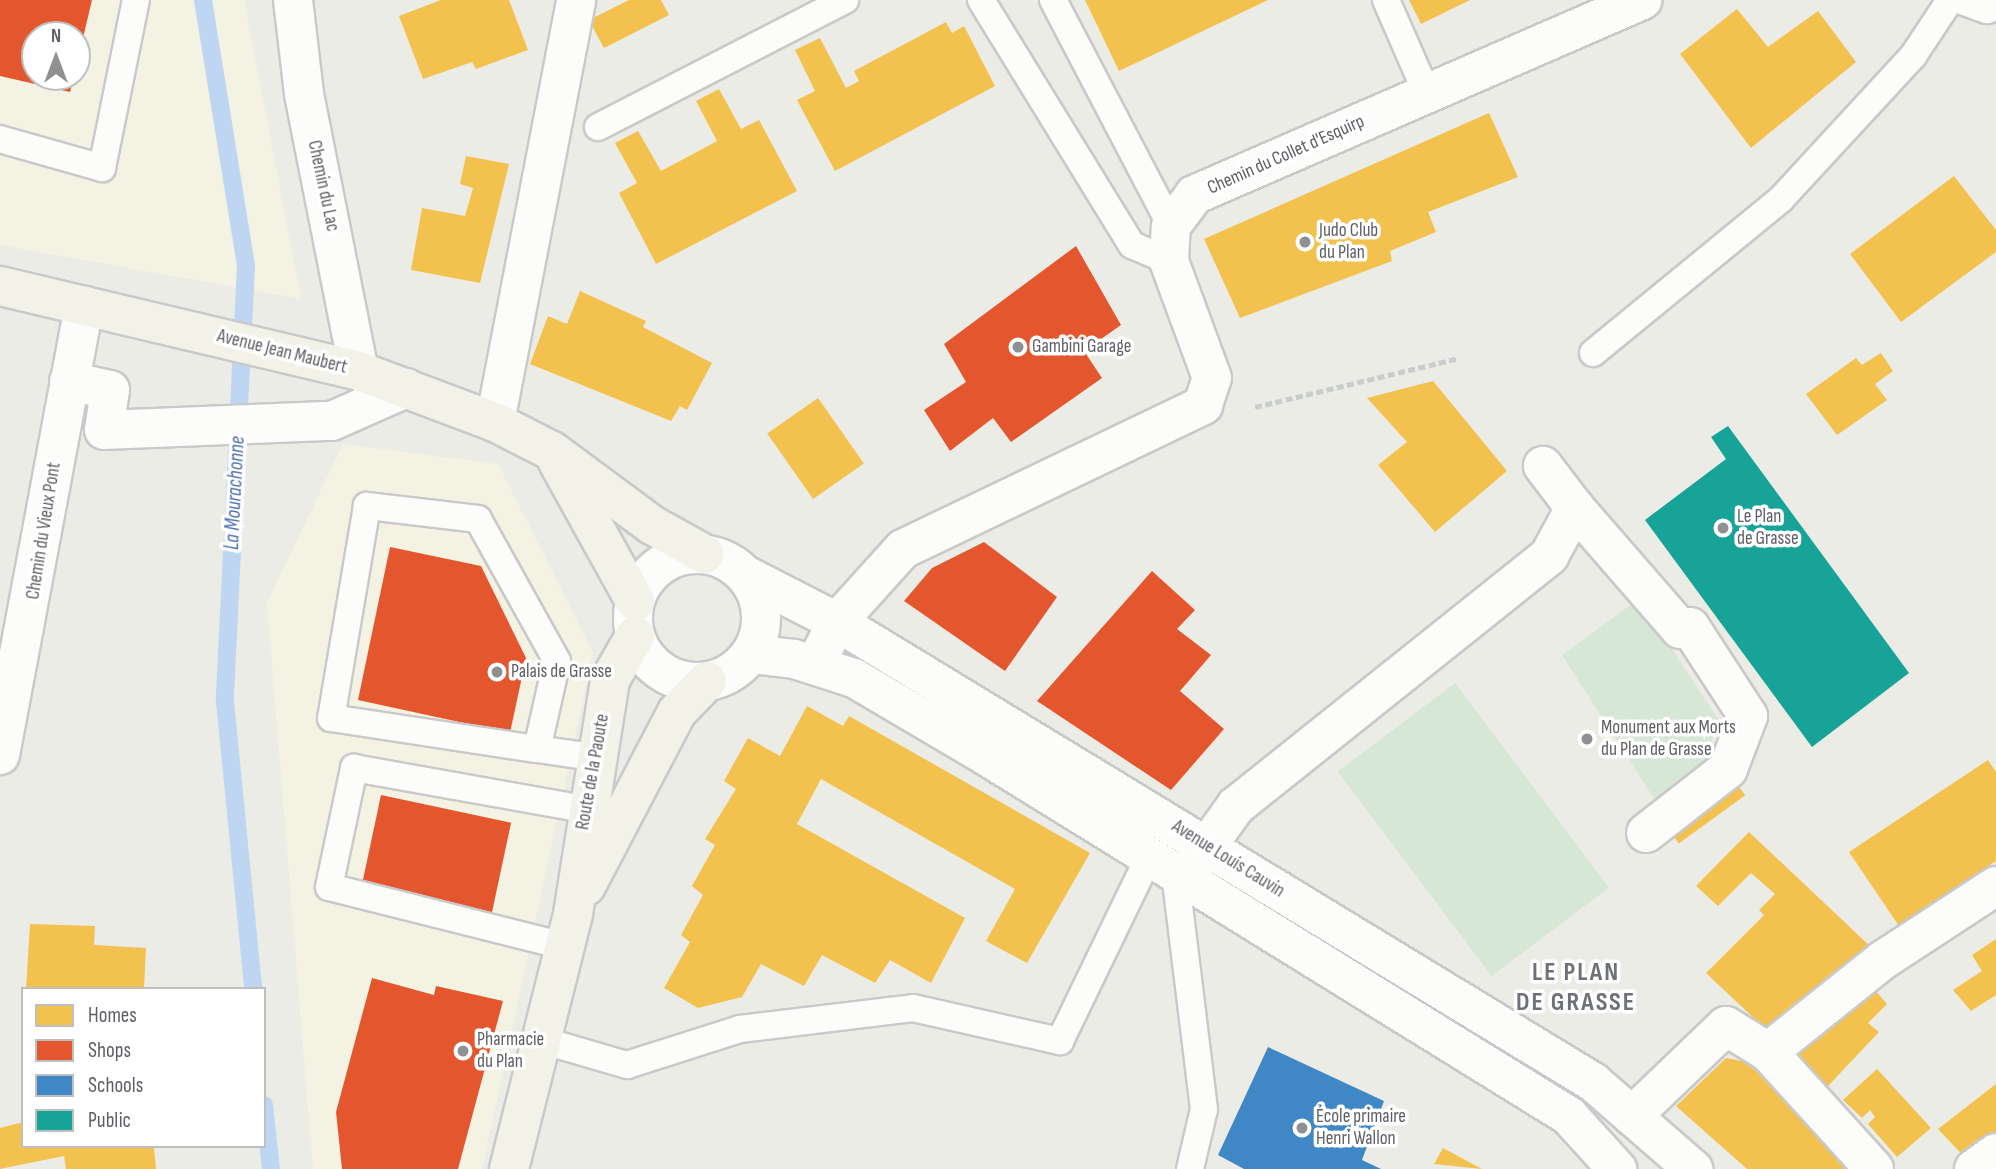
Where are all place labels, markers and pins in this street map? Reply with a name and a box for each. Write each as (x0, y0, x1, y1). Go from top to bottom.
place label: Judo Club du Plan (1319, 220, 1378, 264)
marker: Judo Club du Plan (1297, 234, 1313, 250)
place label: Gambini Garage (1032, 336, 1131, 358)
marker: Gambini Garage (1010, 339, 1026, 355)
place label: Le Plan de Grasse (1737, 506, 1799, 550)
marker: Le Plan de Grasse (1715, 520, 1731, 536)
place label: Palais de Grasse (511, 661, 612, 683)
marker: Palais de Grasse (489, 664, 505, 680)
place label: Monument aux Morts du Plan de Grasse (1601, 717, 1736, 761)
marker: Monument aux Morts du Plan de Grasse (1579, 731, 1595, 747)
place label: Pharmacie du Plan (477, 1029, 544, 1073)
marker: Pharmacie du Plan (455, 1043, 471, 1059)
place label: École primaire Henri Wallon (1316, 1106, 1406, 1150)
marker: École primaire Henri Wallon (1294, 1120, 1310, 1136)

